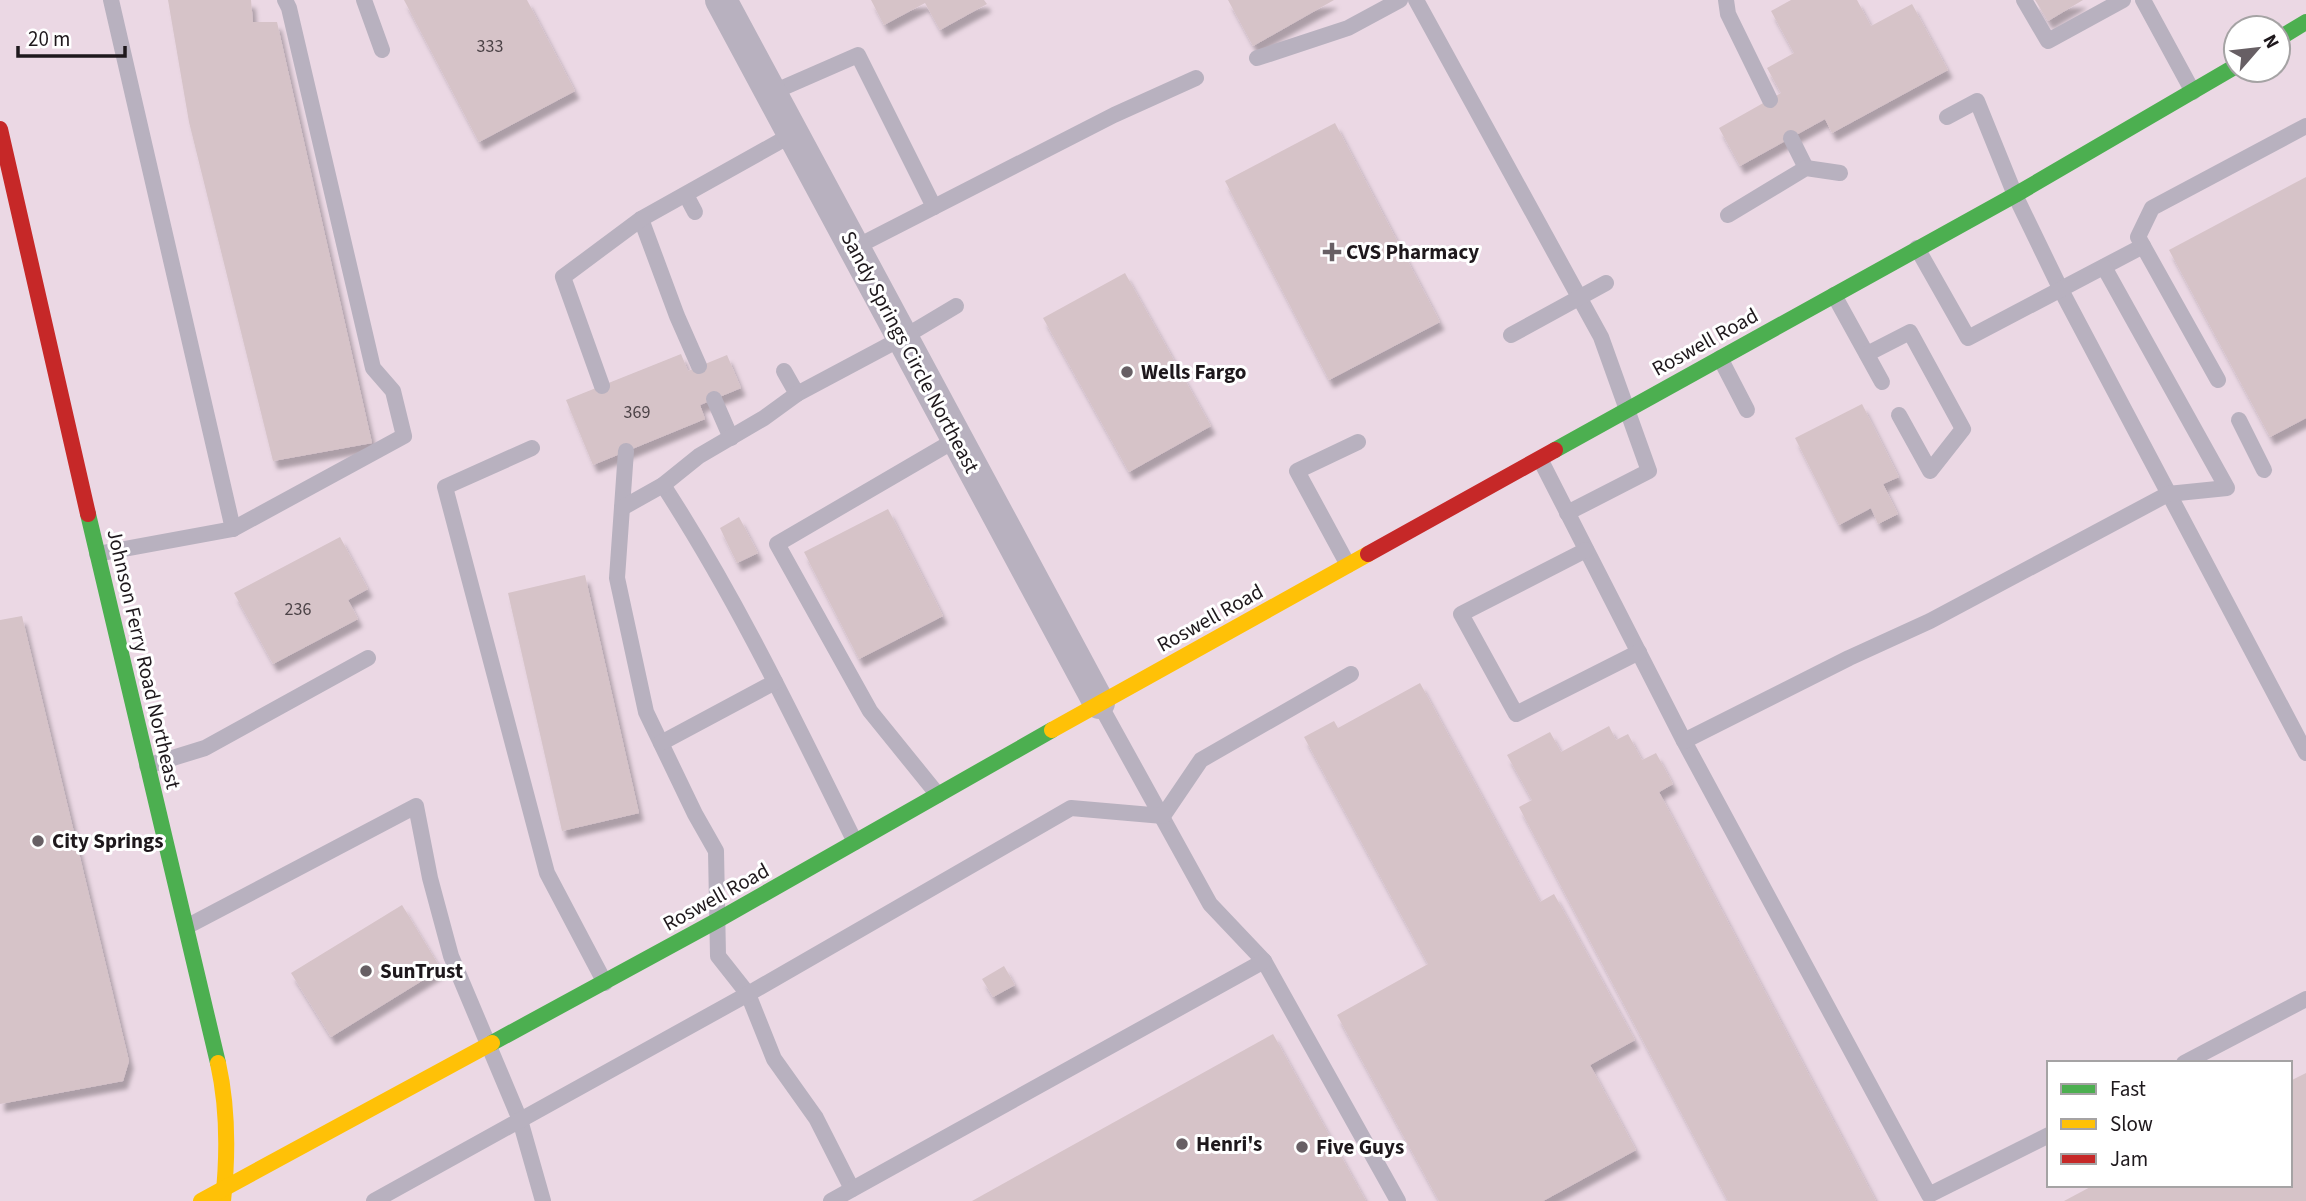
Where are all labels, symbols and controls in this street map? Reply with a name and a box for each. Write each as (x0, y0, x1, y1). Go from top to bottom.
scale bar (18, 14, 124, 58)
north arrow (2222, 14, 2292, 84)
text: 20 m (28, 24, 70, 54)
text: N (2256, 30, 2286, 54)
house number: 333 (477, 34, 503, 59)
street label: Sandy Springs Circle Northeast (833, 226, 987, 478)
place label: CVS Pharmacy (1346, 237, 1479, 267)
marker: CVS Pharmacy (1324, 244, 1340, 260)
street label: Roswell Road (1646, 300, 1764, 384)
place label: Wells Fargo (1141, 357, 1246, 387)
marker: Wells Fargo (1119, 364, 1135, 380)
house number: 369 (624, 400, 650, 425)
street label: Johnson Ferry Road Northeast (99, 526, 189, 792)
street label: Roswell Road (1151, 576, 1269, 660)
house number: 236 (285, 597, 311, 622)
place label: City Springs (52, 826, 164, 856)
marker: City Springs (30, 833, 46, 849)
street label: Roswell Road (657, 855, 775, 939)
place label: SunTrust (380, 956, 463, 986)
marker: SunTrust (358, 963, 374, 979)
legend (2047, 1061, 2292, 1187)
text: Fast (2110, 1074, 2146, 1104)
text: Slow (2110, 1109, 2153, 1139)
place label: Henri's (1196, 1129, 1262, 1159)
place label: Five Guys (1316, 1132, 1404, 1162)
marker: Henri's (1174, 1136, 1190, 1152)
marker: Five Guys (1294, 1139, 1310, 1155)
text: Jam (2110, 1144, 2148, 1174)

